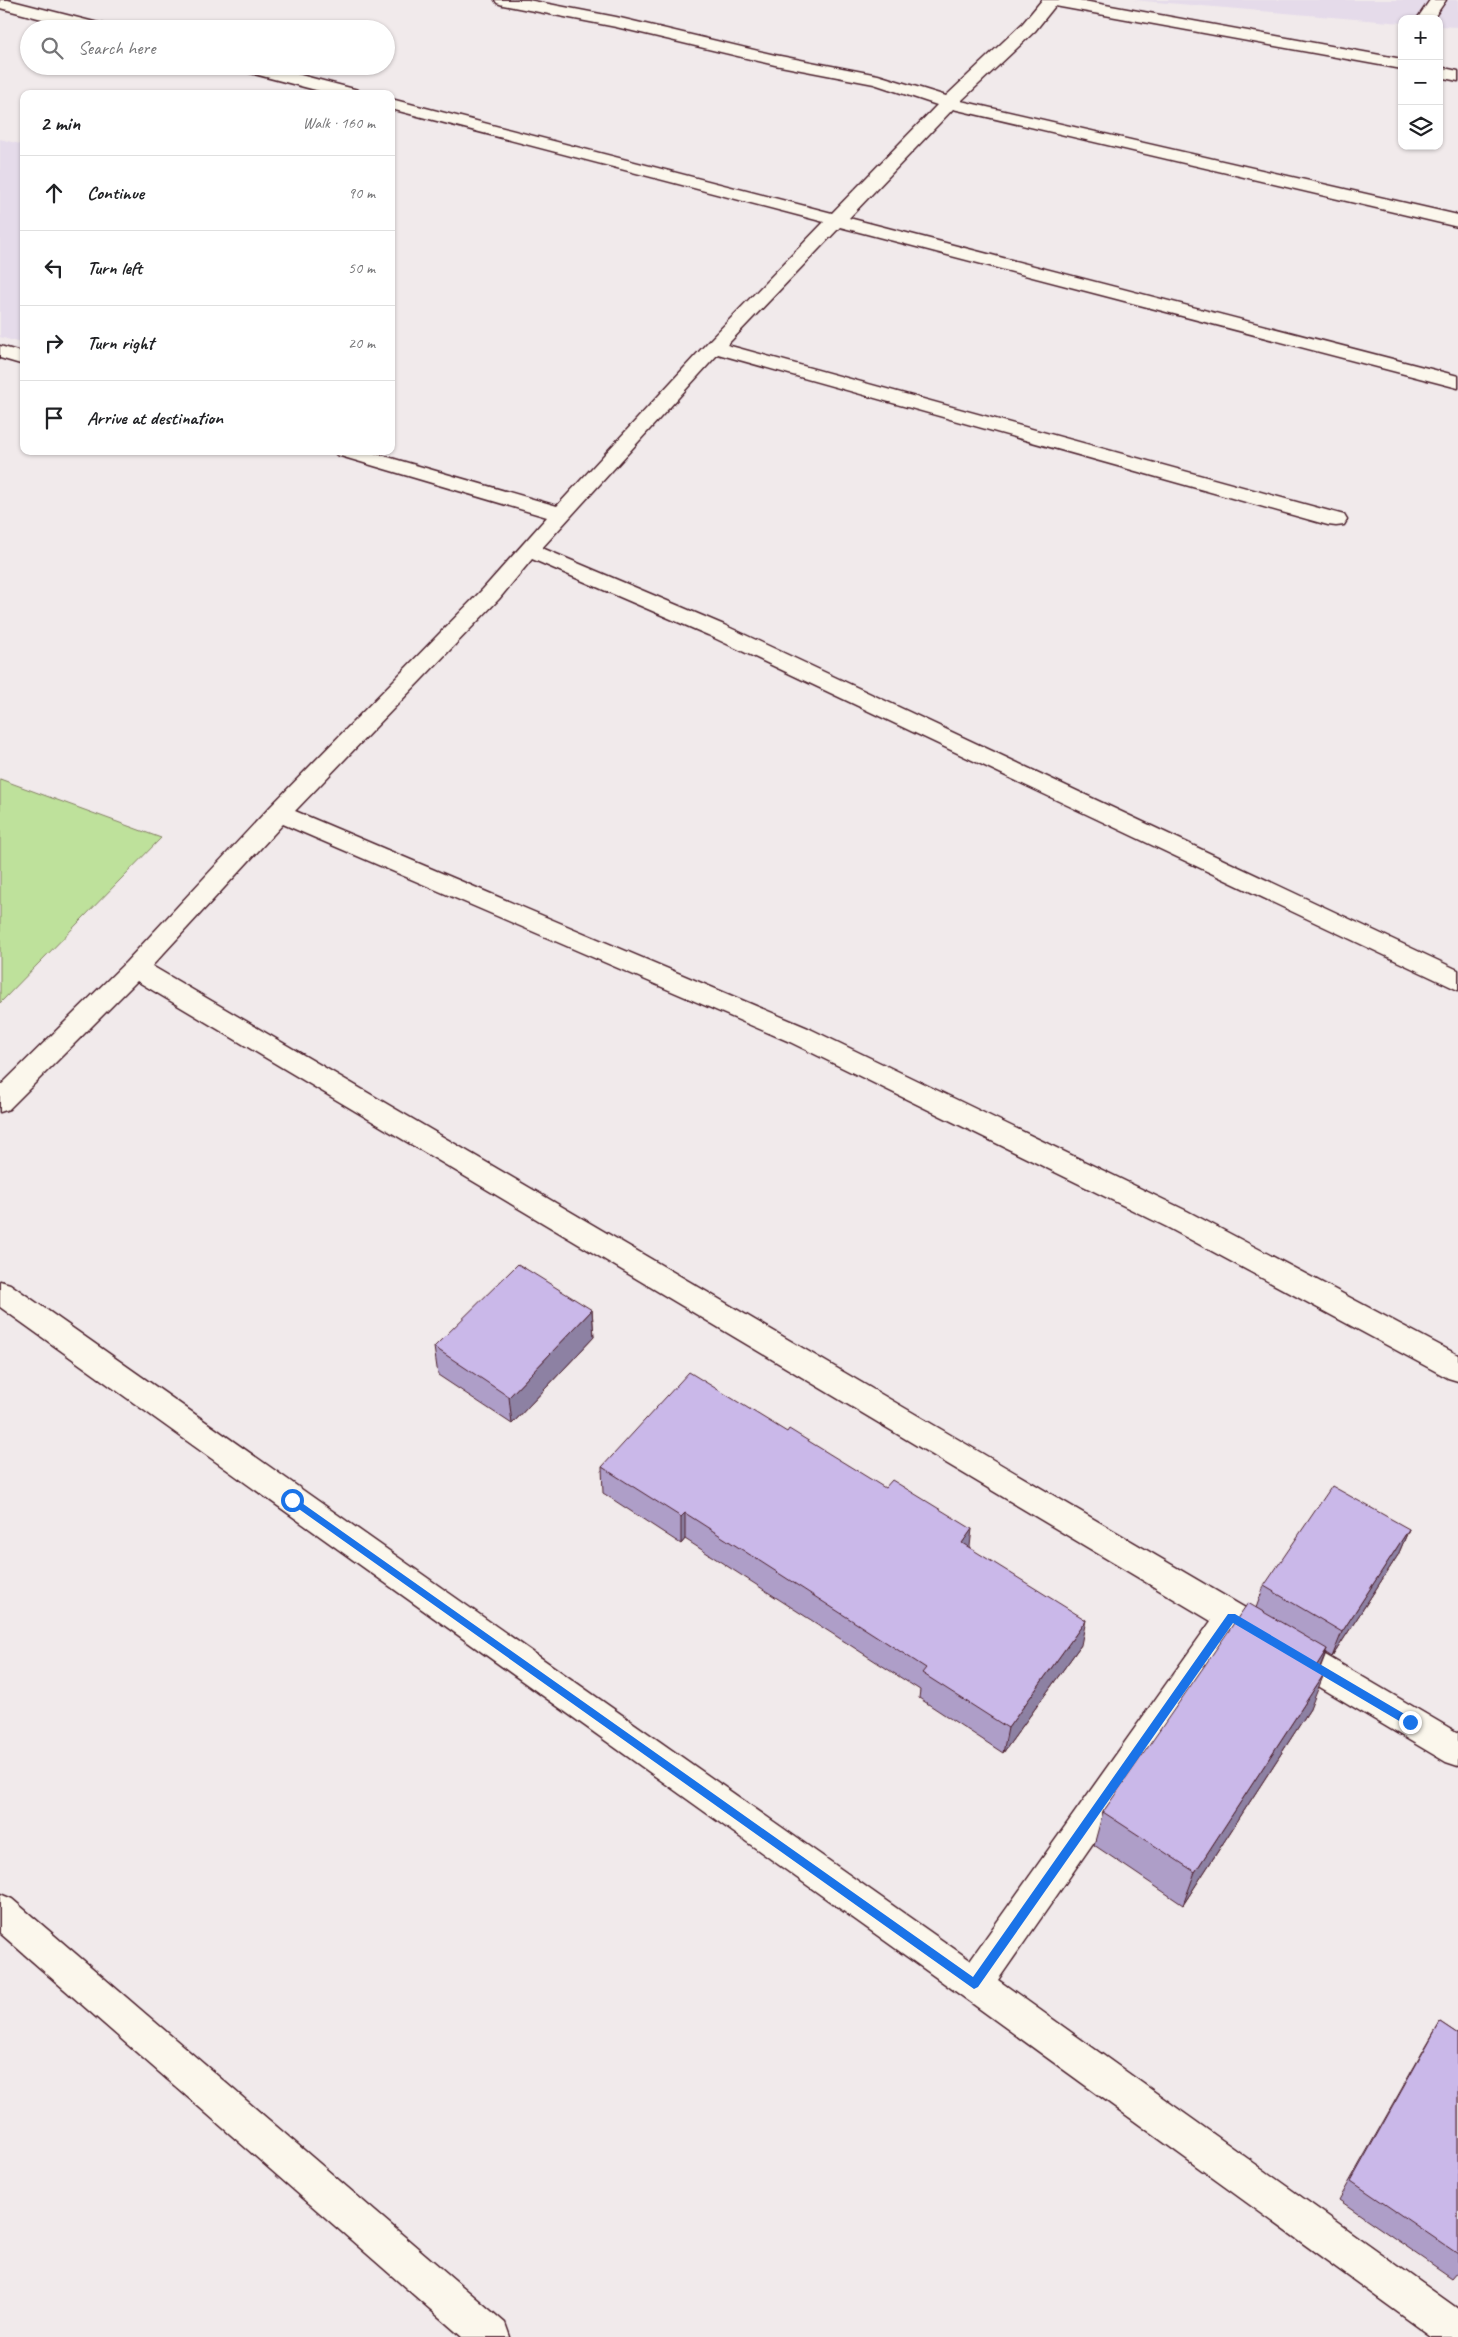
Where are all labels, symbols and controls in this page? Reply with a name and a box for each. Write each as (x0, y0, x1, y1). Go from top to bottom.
map controls (1398, 15, 1443, 150)
button: + (1398, 15, 1443, 60)
search box (20, 20, 395, 75)
icon: search (38, 34, 66, 62)
text: Search here (78, 36, 155, 60)
button: − (1398, 60, 1443, 105)
button: layers (1398, 105, 1443, 150)
text: 2 min (40, 110, 80, 136)
text: Walk · 160 m (303, 113, 375, 133)
icon: ahead (40, 179, 68, 207)
text: Continue (87, 181, 144, 205)
text: 90 m (348, 183, 375, 203)
icon: left (40, 254, 68, 282)
text: Turn left (87, 256, 142, 280)
text: 50 m (348, 258, 375, 278)
icon: right (40, 329, 68, 357)
text: Turn right (87, 331, 154, 355)
text: 20 m (348, 333, 375, 353)
icon: arrive (40, 404, 68, 432)
text: Arrive at destination (87, 406, 223, 430)
route start (281, 1489, 304, 1512)
route end (1399, 1711, 1422, 1734)

